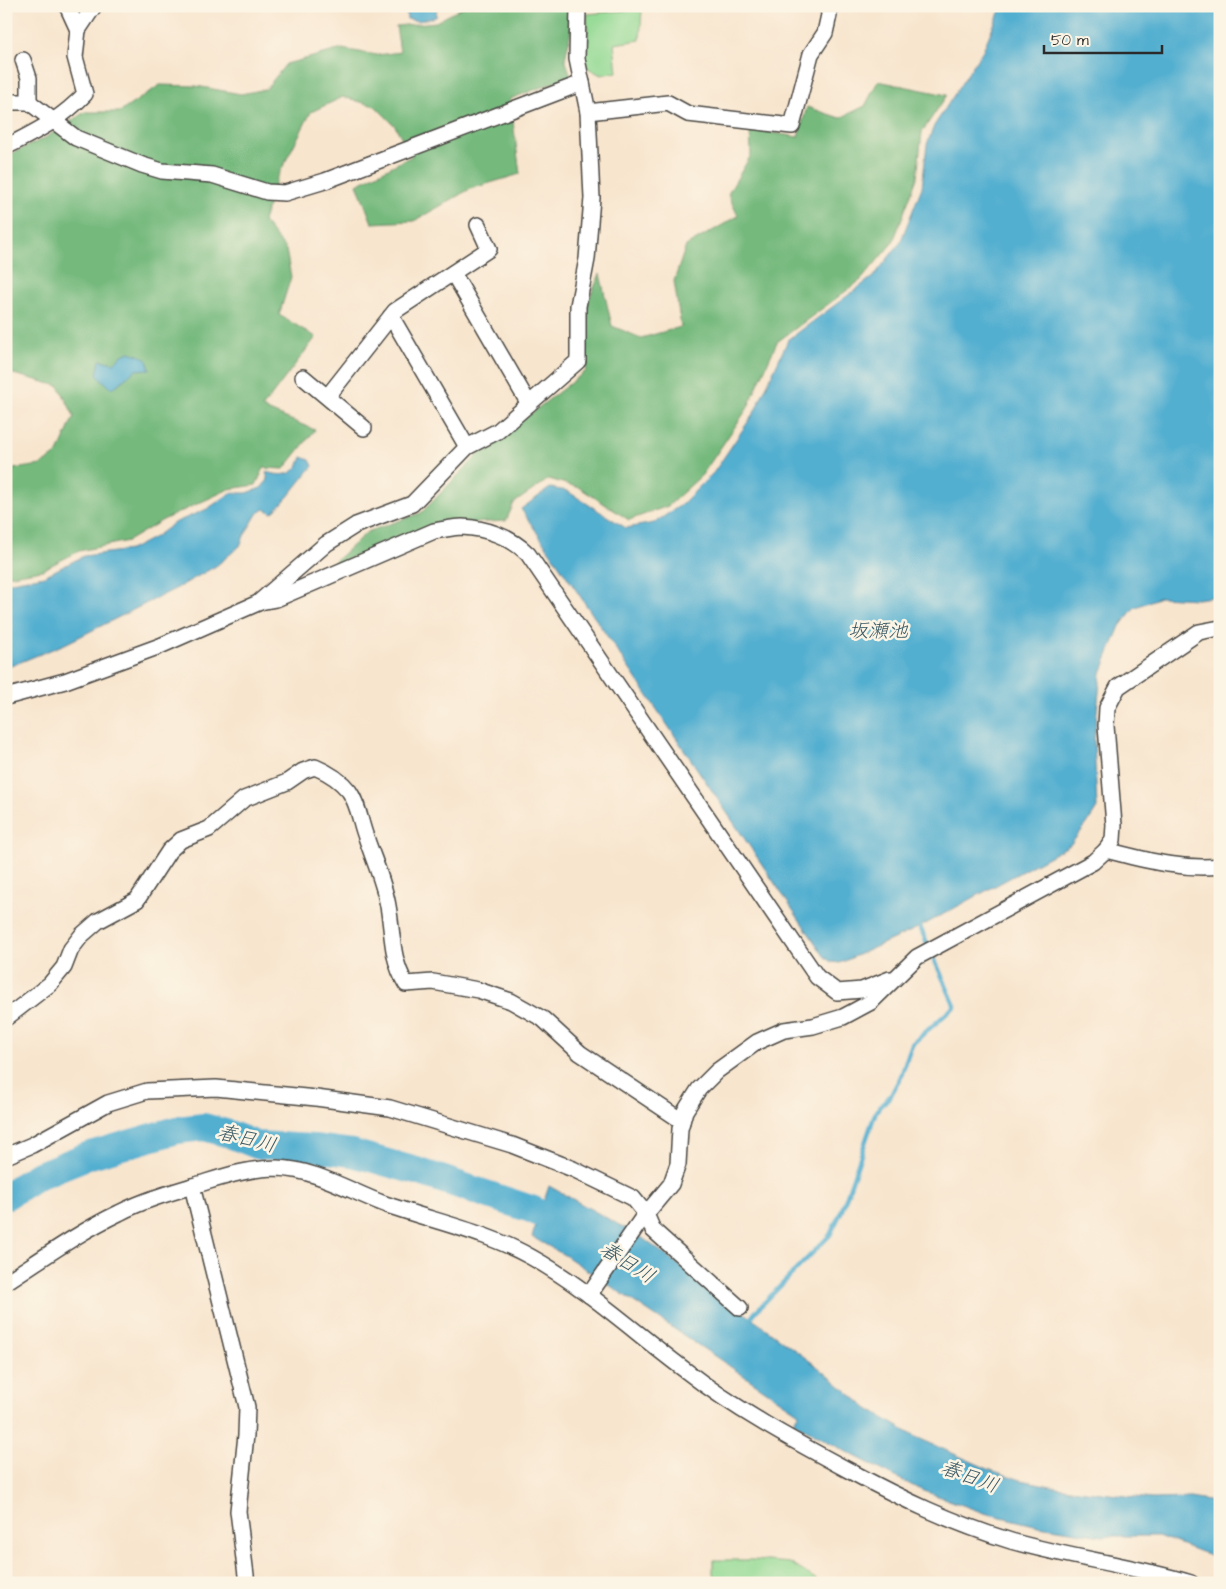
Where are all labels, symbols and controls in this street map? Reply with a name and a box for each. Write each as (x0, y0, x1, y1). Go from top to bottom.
scale bar (1044, 22, 1161, 54)
text: 50 m (1051, 30, 1089, 51)
water label: 坂瀬池 (848, 617, 909, 645)
water label: 春日川 (214, 1118, 279, 1160)
water label: 春日川 (595, 1235, 660, 1291)
water label: 春日川 (937, 1454, 1003, 1500)

